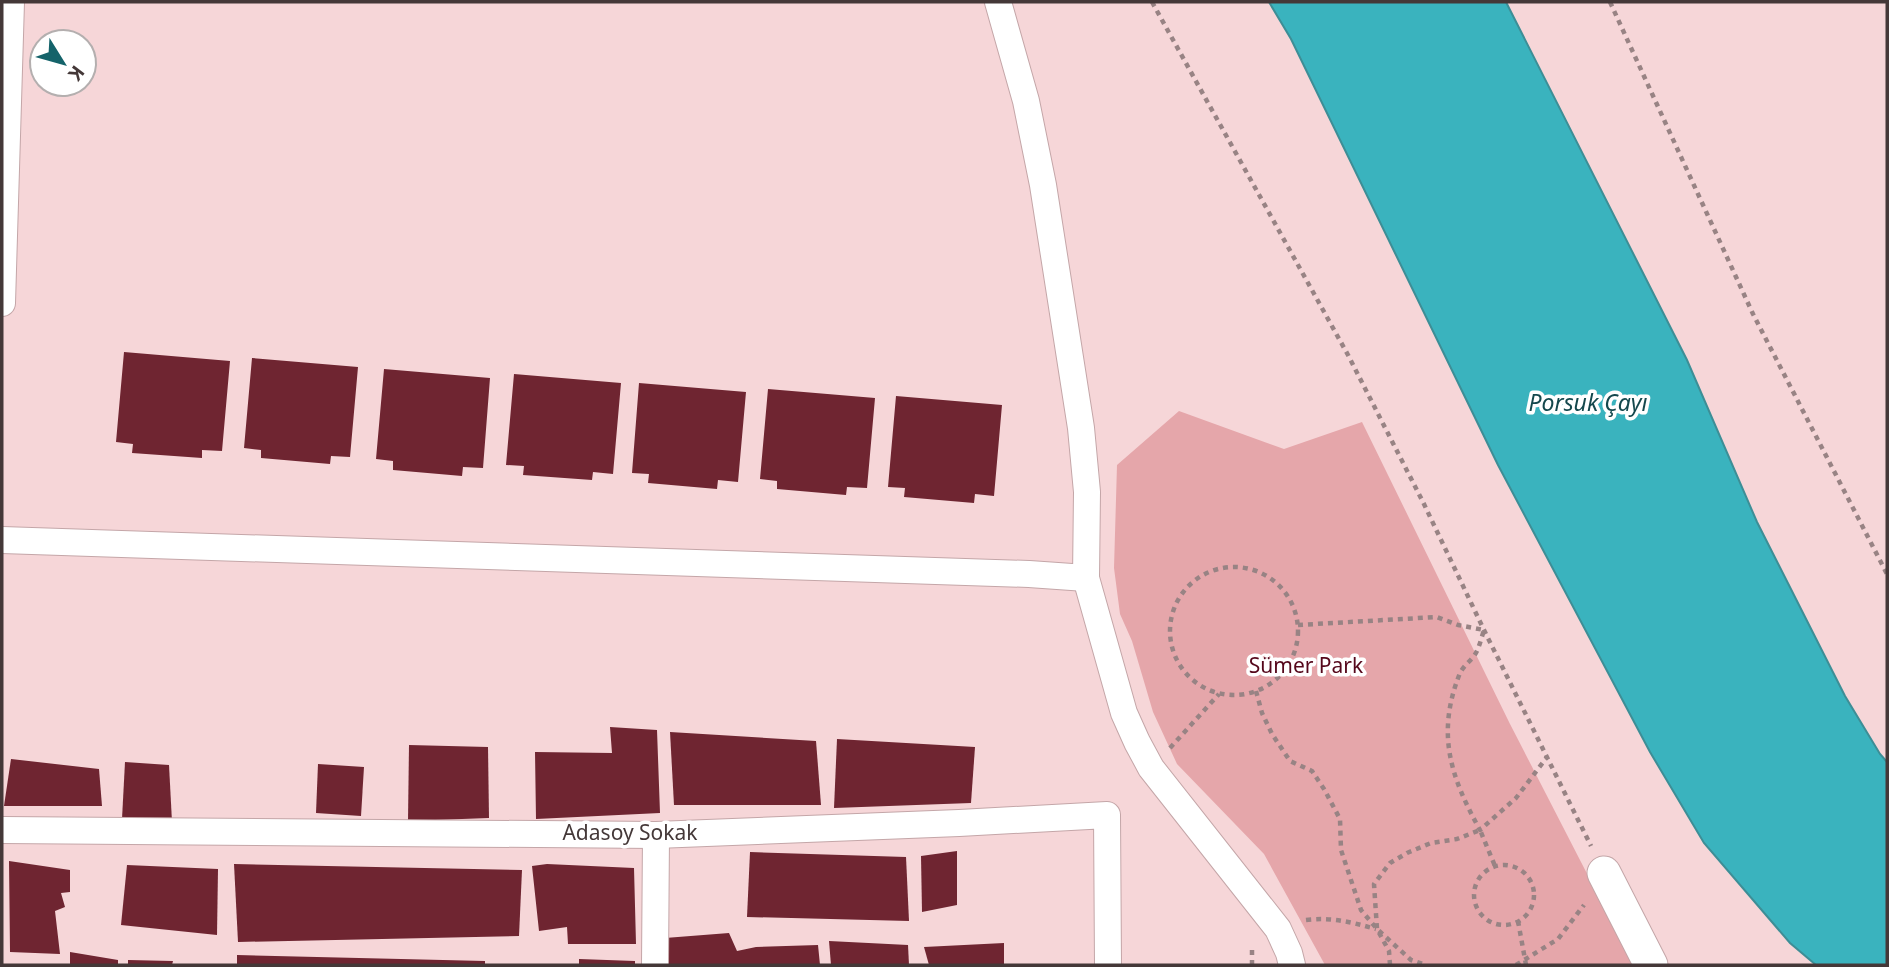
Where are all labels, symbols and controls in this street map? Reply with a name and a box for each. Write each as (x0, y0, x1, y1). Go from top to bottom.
north arrow (28, 28, 98, 98)
text: K (62, 60, 91, 86)
water label: Porsuk Çayı (1528, 386, 1648, 418)
park label: Sümer Park (1249, 651, 1364, 679)
street label: Adasoy Sokak (562, 818, 698, 846)

